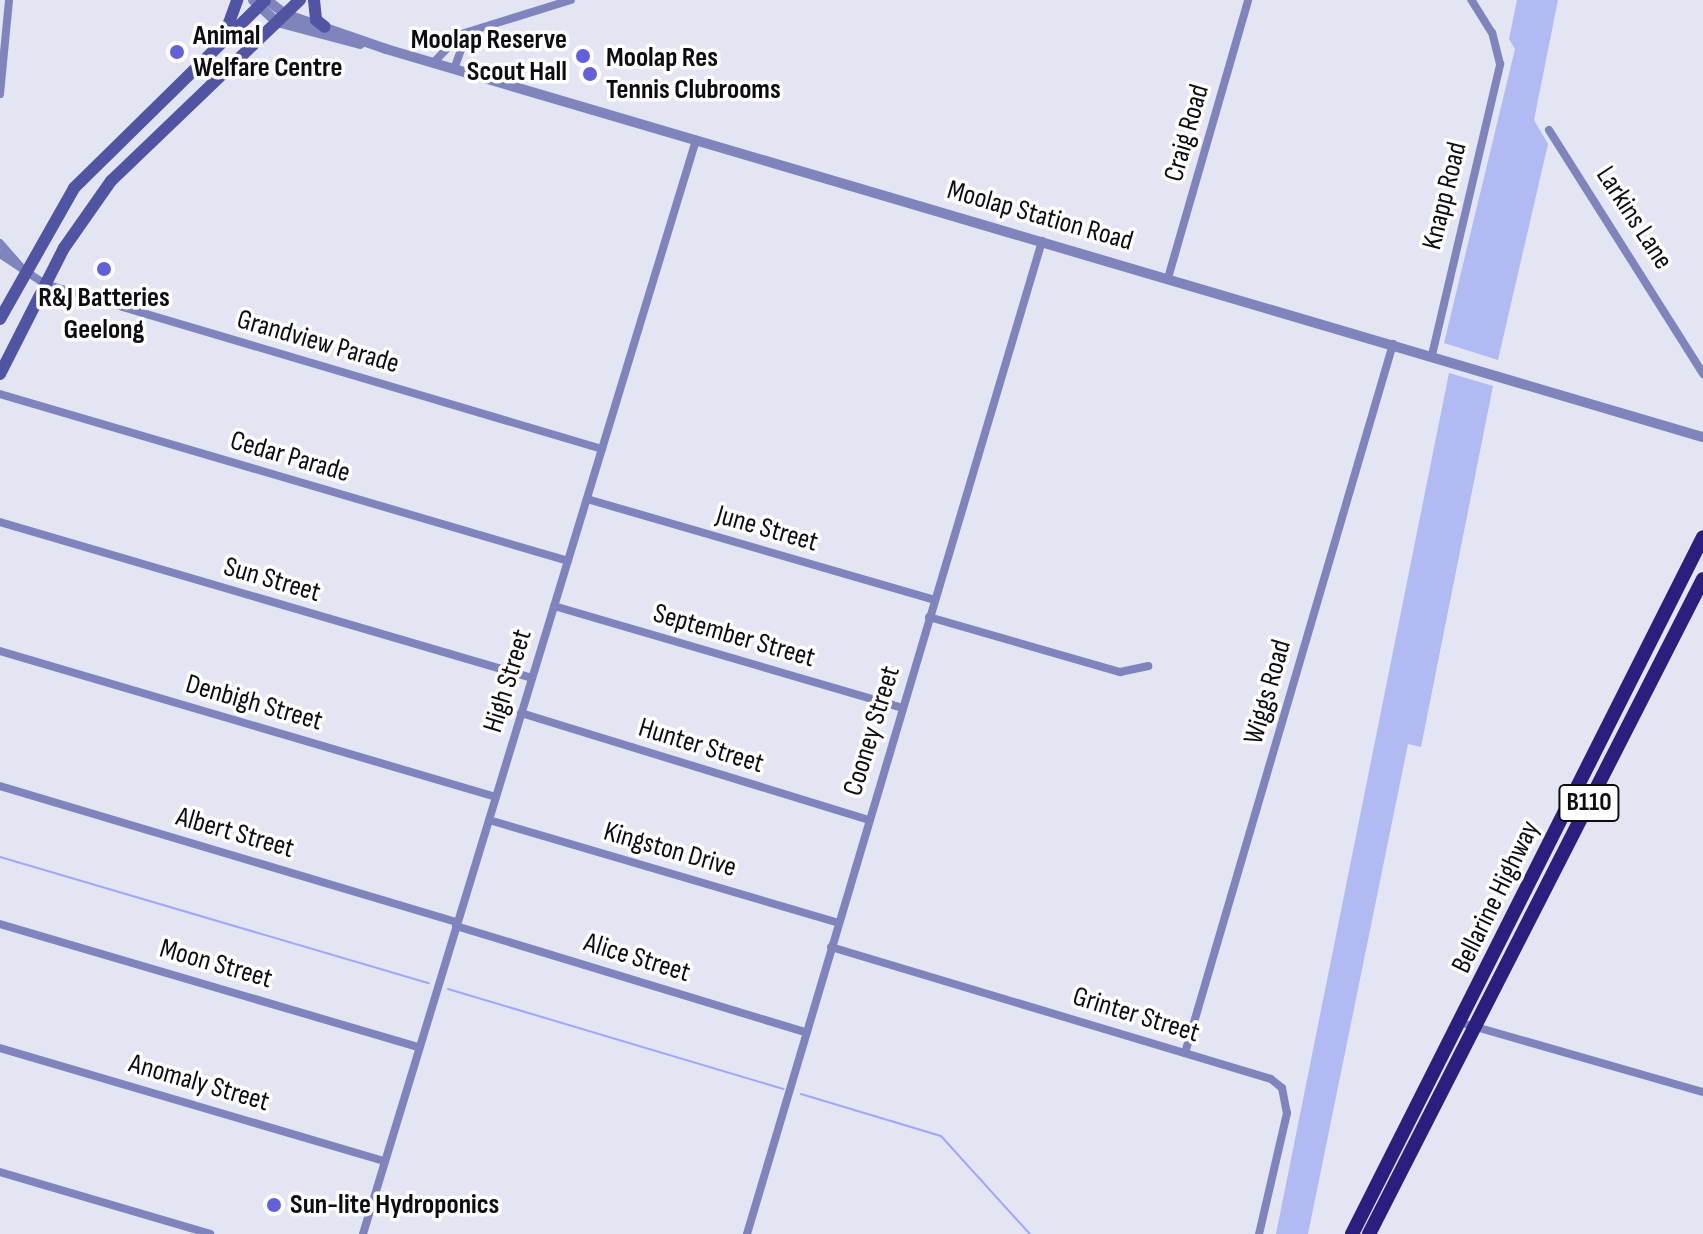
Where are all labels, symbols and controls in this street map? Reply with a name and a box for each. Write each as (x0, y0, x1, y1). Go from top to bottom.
place label: Animal Welfare Centre (193, 19, 342, 85)
place label: Moolap Reserve Scout Hall (411, 23, 567, 89)
place label: Moolap Res Tennis Clubrooms (606, 41, 781, 107)
marker: Animal Welfare Centre (168, 43, 186, 61)
marker: Moolap Reserve Scout Hall (574, 47, 592, 65)
marker: Moolap Res Tennis Clubrooms (581, 65, 599, 83)
street label: Craig Road (1157, 81, 1217, 185)
street label: Knapp Road (1415, 139, 1475, 253)
street label: Larkins Lane (1588, 160, 1680, 276)
street label: Moolap Station Road (943, 173, 1137, 259)
marker: R&J Batteries Geelong (95, 260, 113, 278)
place label: R&J Batteries Geelong (38, 281, 170, 347)
street label: Grandview Parade (233, 303, 403, 381)
street label: Cedar Parade (226, 424, 354, 490)
street label: June Street (712, 498, 822, 560)
street label: Sun Street (220, 550, 324, 610)
street label: September Street (649, 597, 819, 675)
street label: High Street (476, 625, 540, 737)
street label: Wiggs Road (1237, 636, 1299, 748)
street label: Cooney Street (836, 662, 908, 800)
street label: Denbigh Street (182, 667, 326, 739)
street label: Hunter Street (634, 711, 768, 781)
road number: B110 (1557, 781, 1621, 825)
street label: Albert Street (172, 800, 298, 866)
street label: Kingston Drive (600, 815, 740, 885)
street label: Bellarine Highway (1445, 815, 1547, 979)
street label: Alice Street (580, 926, 694, 990)
street label: Moon Street (156, 932, 276, 996)
street label: Grinter Street (1069, 980, 1203, 1050)
street label: Anomaly Street (125, 1047, 273, 1119)
place label: Sun-lite Hydroponics (290, 1188, 499, 1222)
marker: Sun-lite Hydroponics (265, 1196, 283, 1214)

